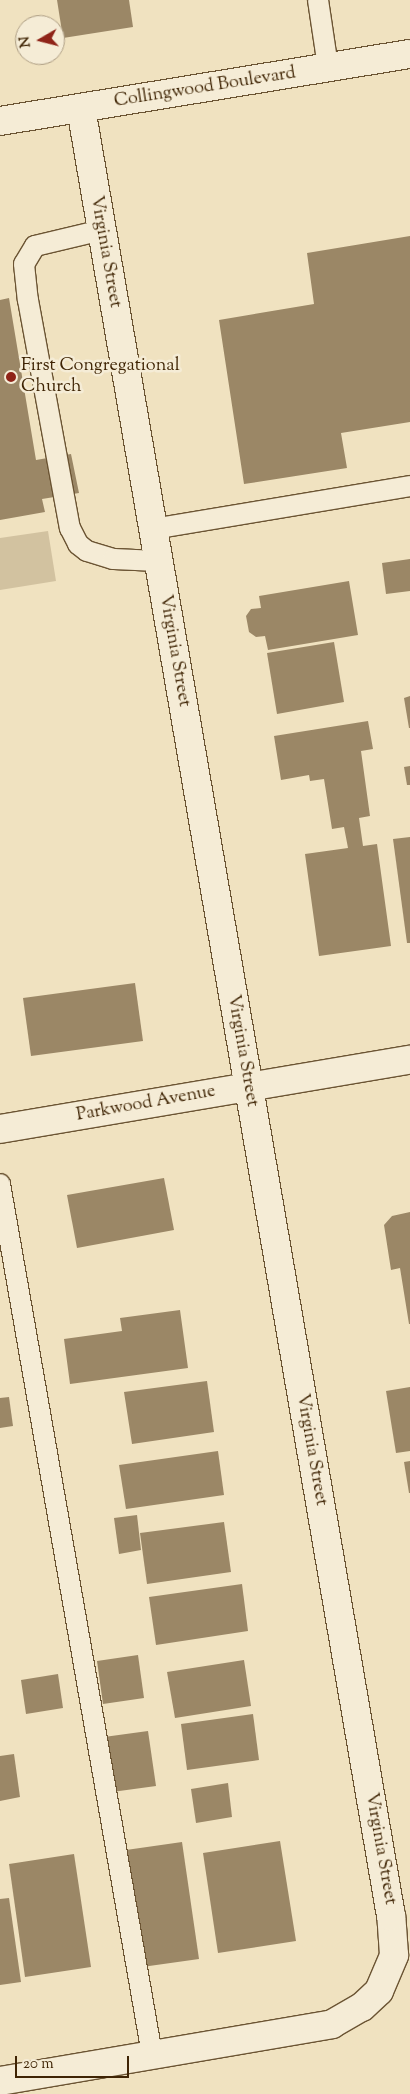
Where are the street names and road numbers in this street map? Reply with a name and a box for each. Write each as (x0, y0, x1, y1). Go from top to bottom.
street label: Collingwood Boulevard (113, 63, 297, 113)
street label: Virginia Street (85, 194, 125, 310)
street label: Virginia Street (154, 593, 194, 709)
street label: Virginia Street (222, 993, 262, 1109)
street label: Parkwood Avenue (75, 1081, 217, 1127)
street label: Virginia Street (291, 1392, 331, 1508)
street label: Virginia Street (360, 1791, 400, 1907)

